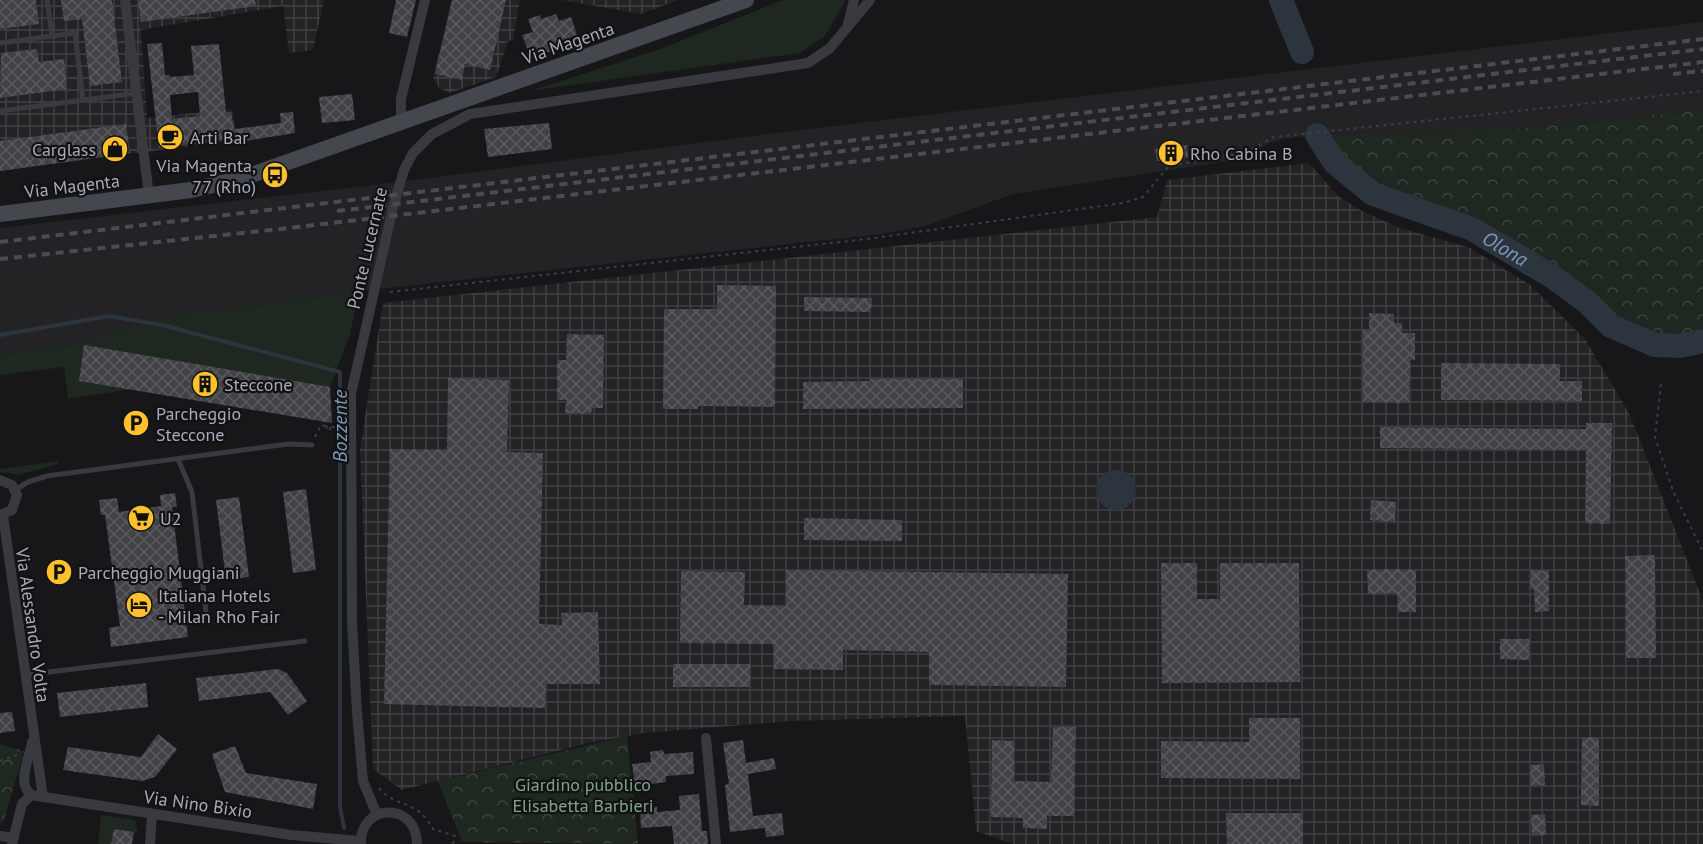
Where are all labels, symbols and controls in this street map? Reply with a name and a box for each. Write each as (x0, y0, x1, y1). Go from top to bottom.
street label: Via Magenta (518, 17, 617, 70)
cafe icon: Arti Bar (155, 122, 185, 152)
place label: Arti Bar (190, 126, 248, 149)
shop icon: Carglass (100, 134, 130, 164)
place label: Carglass (32, 138, 96, 161)
building icon: Rho Cabina B (1156, 138, 1186, 168)
place label: Rho Cabina B (1190, 142, 1293, 165)
place label: Via Magenta, 77 (Rho) (155, 154, 256, 198)
bus stop icon: Via Magenta, 77 (Rho) (260, 160, 290, 190)
street label: Via Magenta (22, 169, 121, 203)
street label: Ponte Lucernate (342, 185, 392, 311)
water label: Olona (1478, 225, 1533, 272)
building icon: Steccone (190, 369, 220, 399)
place label: Steccone (224, 373, 292, 396)
water label: Bozzente (327, 389, 353, 463)
place label: Parcheggio Steccone (156, 402, 241, 446)
parking icon: Parcheggio Steccone (121, 408, 151, 438)
supermarket icon: U2 (126, 503, 156, 533)
place label: U2 (160, 507, 182, 530)
street label: Via Alessandro Volta (11, 545, 55, 704)
parking icon: Parcheggio Muggiani (44, 557, 74, 587)
place label: Parcheggio Muggiani (78, 561, 240, 584)
place label: Italiana Hotels - Milan Rho Fair (158, 584, 280, 628)
hotel icon: Italiana Hotels - Milan Rho Fair (124, 590, 154, 620)
park label: Giardino pubblico Elisabetta Barbieri (512, 773, 654, 817)
street label: Via Nino Bixio (141, 785, 254, 823)

